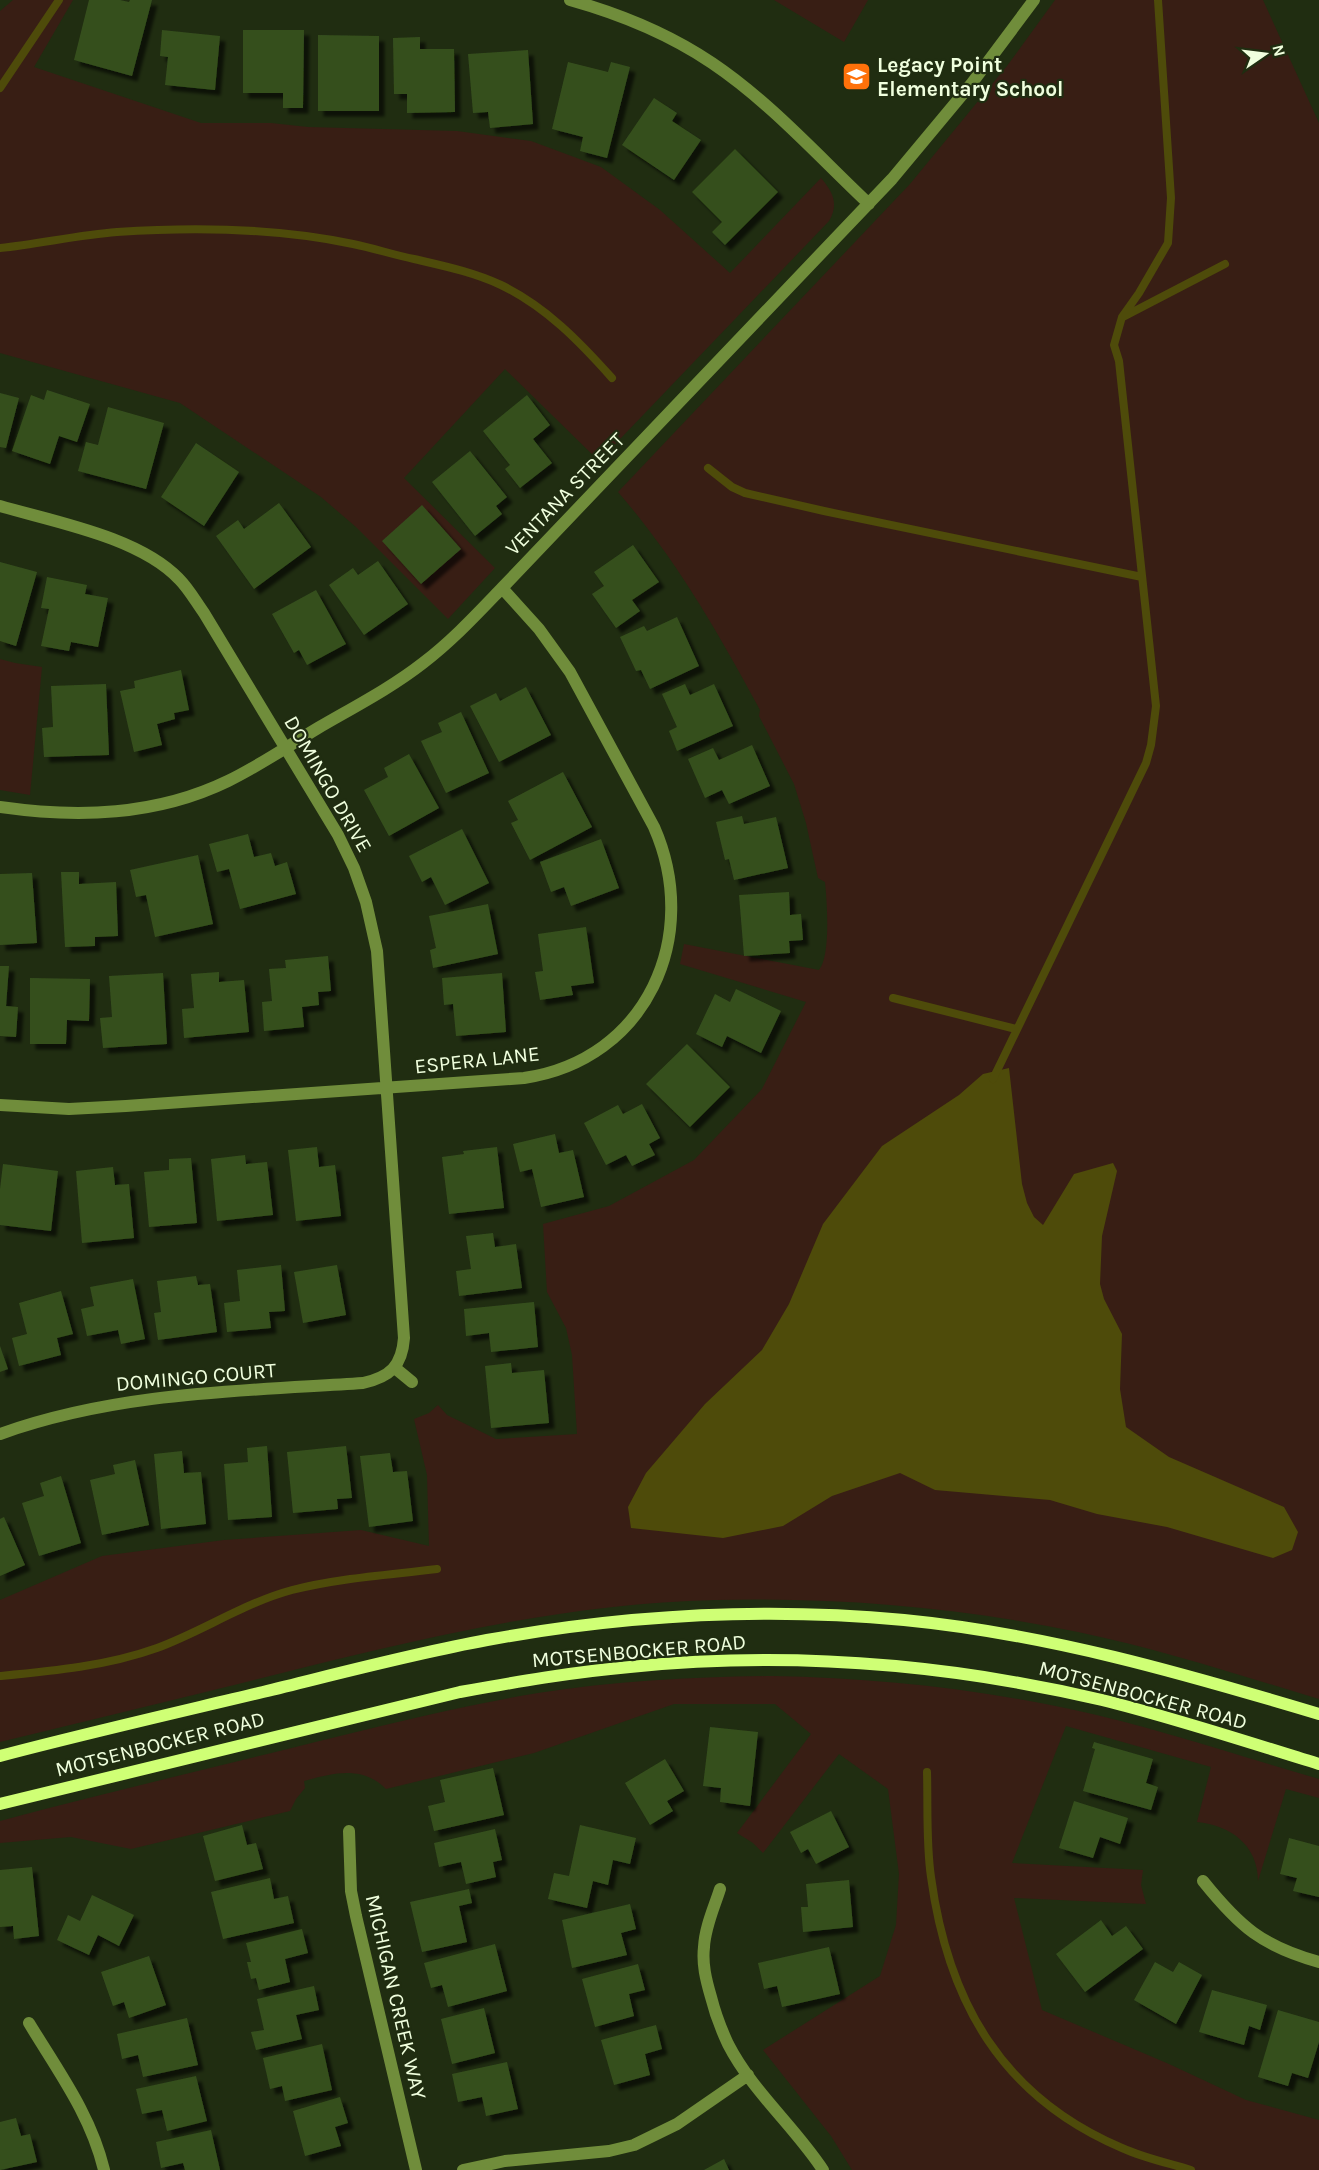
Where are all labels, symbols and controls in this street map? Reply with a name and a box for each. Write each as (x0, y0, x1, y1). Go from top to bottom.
north arrow (1235, 24, 1295, 84)
text: N (1268, 43, 1290, 58)
place label: Legacy Point Elementary School (877, 53, 1063, 101)
school or university icon: Legacy Point Elementary School (840, 61, 872, 93)
street label: VENTANA STREET (500, 427, 630, 560)
street label: DOMINGO DRIVE (279, 711, 377, 857)
street label: ESPERA LANE (413, 1041, 541, 1079)
street label: DOMINGO COURT (115, 1358, 278, 1396)
street label: MOTSENBOCKER ROAD (531, 1630, 747, 1672)
street label: MOTSENBOCKER ROAD (1036, 1656, 1250, 1734)
street label: MOTSENBOCKER ROAD (53, 1706, 267, 1782)
street label: MICHIGAN CREEK WAY (361, 1892, 431, 2102)

